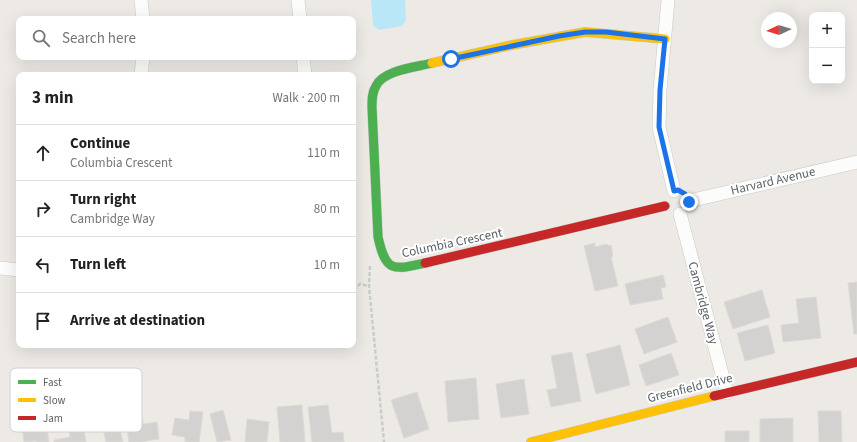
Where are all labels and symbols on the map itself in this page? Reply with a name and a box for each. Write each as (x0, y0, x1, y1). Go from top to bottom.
north arrow (761, 12, 797, 48)
route start (442, 50, 460, 68)
street label: Harvard Avenue (729, 163, 817, 199)
route end (680, 193, 698, 211)
street label: Columbia Crescent (400, 223, 505, 262)
street label: Cambridge Way (683, 260, 723, 346)
legend (10, 368, 142, 432)
street label: Greenfield Drive (646, 369, 734, 407)
text: Fast (43, 375, 62, 390)
text: Slow (43, 393, 66, 408)
text: Jam (43, 411, 63, 426)

